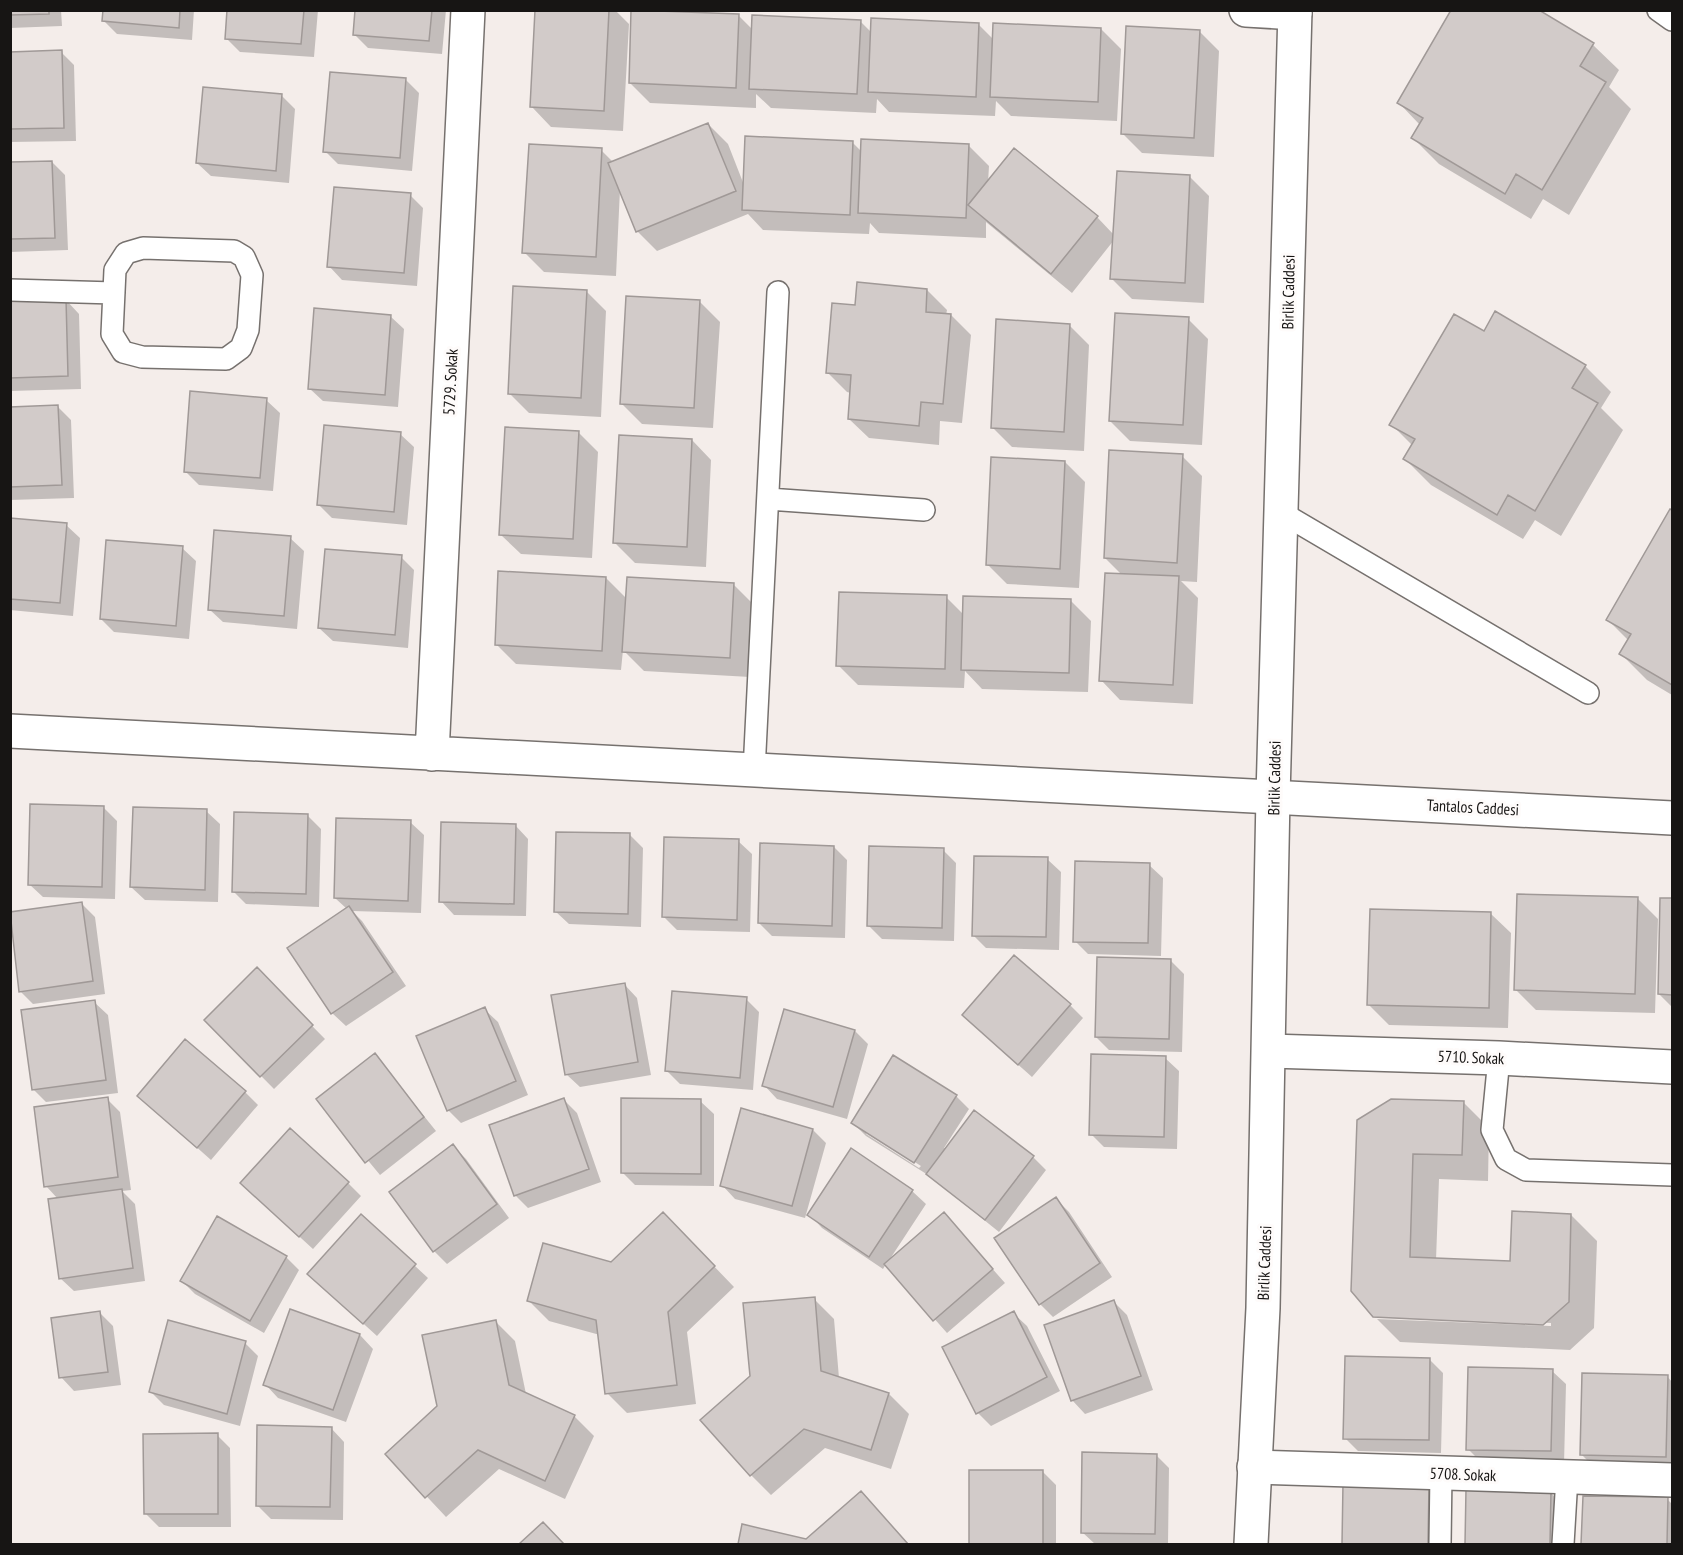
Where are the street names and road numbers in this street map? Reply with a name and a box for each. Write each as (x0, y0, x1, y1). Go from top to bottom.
street label: Birlik Caddesi (1277, 254, 1299, 330)
street label: 5729. Sokak (438, 347, 462, 416)
street label: Birlik Caddesi (1263, 740, 1285, 816)
street label: Tantalos Caddesi (1426, 795, 1520, 819)
street label: 5710. Sokak (1437, 1046, 1505, 1068)
street label: Birlik Caddesi (1253, 1225, 1275, 1301)
street label: 5708. Sokak (1429, 1463, 1497, 1485)

